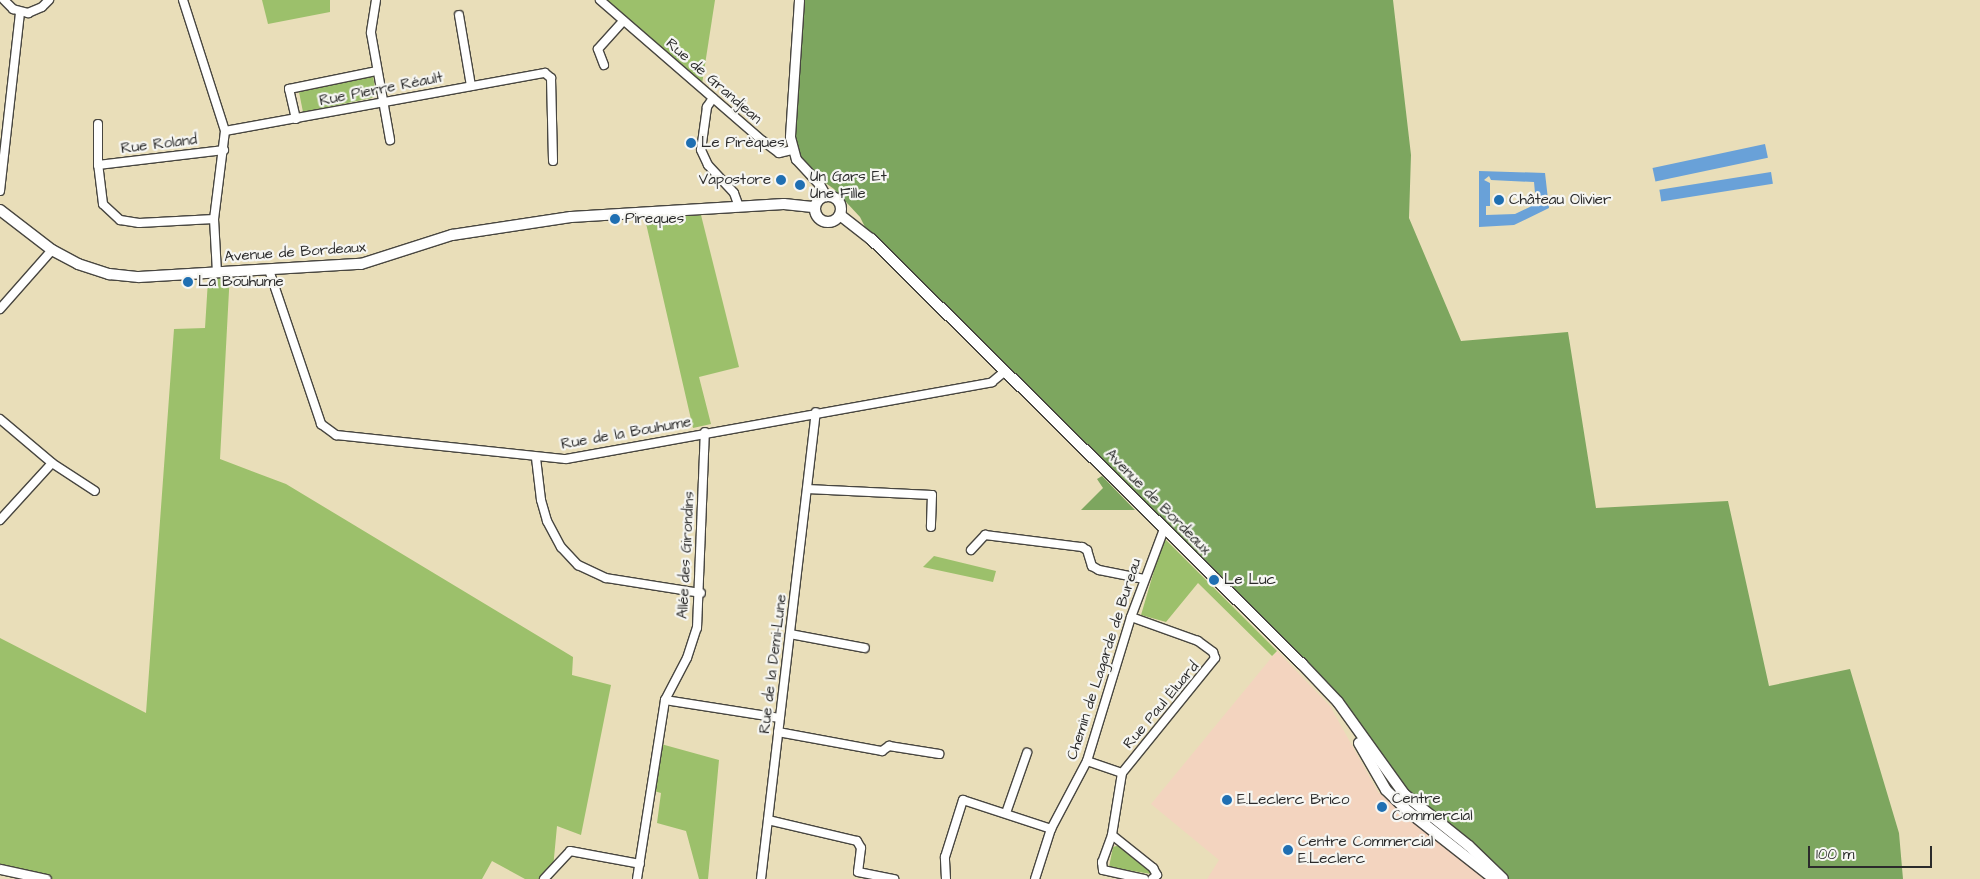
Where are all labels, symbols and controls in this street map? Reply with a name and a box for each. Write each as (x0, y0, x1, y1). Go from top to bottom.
street label: Rue de Grandjean (662, 34, 766, 128)
street label: Rue Pierre Réault (318, 68, 444, 110)
street label: Rue Roland (120, 130, 198, 158)
place label: Le Pirèques (701, 134, 785, 152)
marker: Le Pirèques (685, 137, 697, 149)
place label: Un Gars Et Une Fille (810, 167, 887, 202)
place label: Vapostore (699, 171, 771, 189)
marker: Vapostore (775, 174, 787, 186)
marker: Un Gars Et Une Fille (794, 179, 806, 191)
place label: Château Olivier (1509, 191, 1611, 209)
marker: Château Olivier (1493, 194, 1505, 206)
place label: Pireques (625, 210, 684, 228)
marker: Pireques (609, 213, 621, 225)
street label: Avenue de Bordeaux (224, 238, 366, 266)
place label: La Bouhume (198, 273, 284, 291)
marker: La Bouhume (182, 276, 194, 288)
street label: Rue de la Bouhume (560, 413, 692, 453)
street label: Avenue de Bordeaux (1101, 445, 1215, 559)
street label: Allée des Girondins (674, 491, 698, 619)
street label: Chemin de Lagarde de Bureau (1063, 556, 1145, 762)
place label: Le Luc (1224, 571, 1276, 589)
marker: Le Luc (1208, 574, 1220, 586)
street label: Rue de la Demi-Lune (756, 593, 790, 735)
street label: Rue Paul Éluard (1119, 658, 1203, 752)
place label: Centre Commercial (1392, 789, 1473, 824)
place label: E.Leclerc Brico (1237, 791, 1349, 809)
marker: E.Leclerc Brico (1221, 794, 1233, 806)
marker: Centre Commercial (1376, 801, 1388, 813)
place label: Centre Commercial E.Leclerc (1298, 832, 1433, 867)
scale bar (1810, 836, 1934, 868)
marker: Centre Commercial E.Leclerc (1282, 844, 1294, 856)
text: 100 m (1816, 844, 1855, 865)

